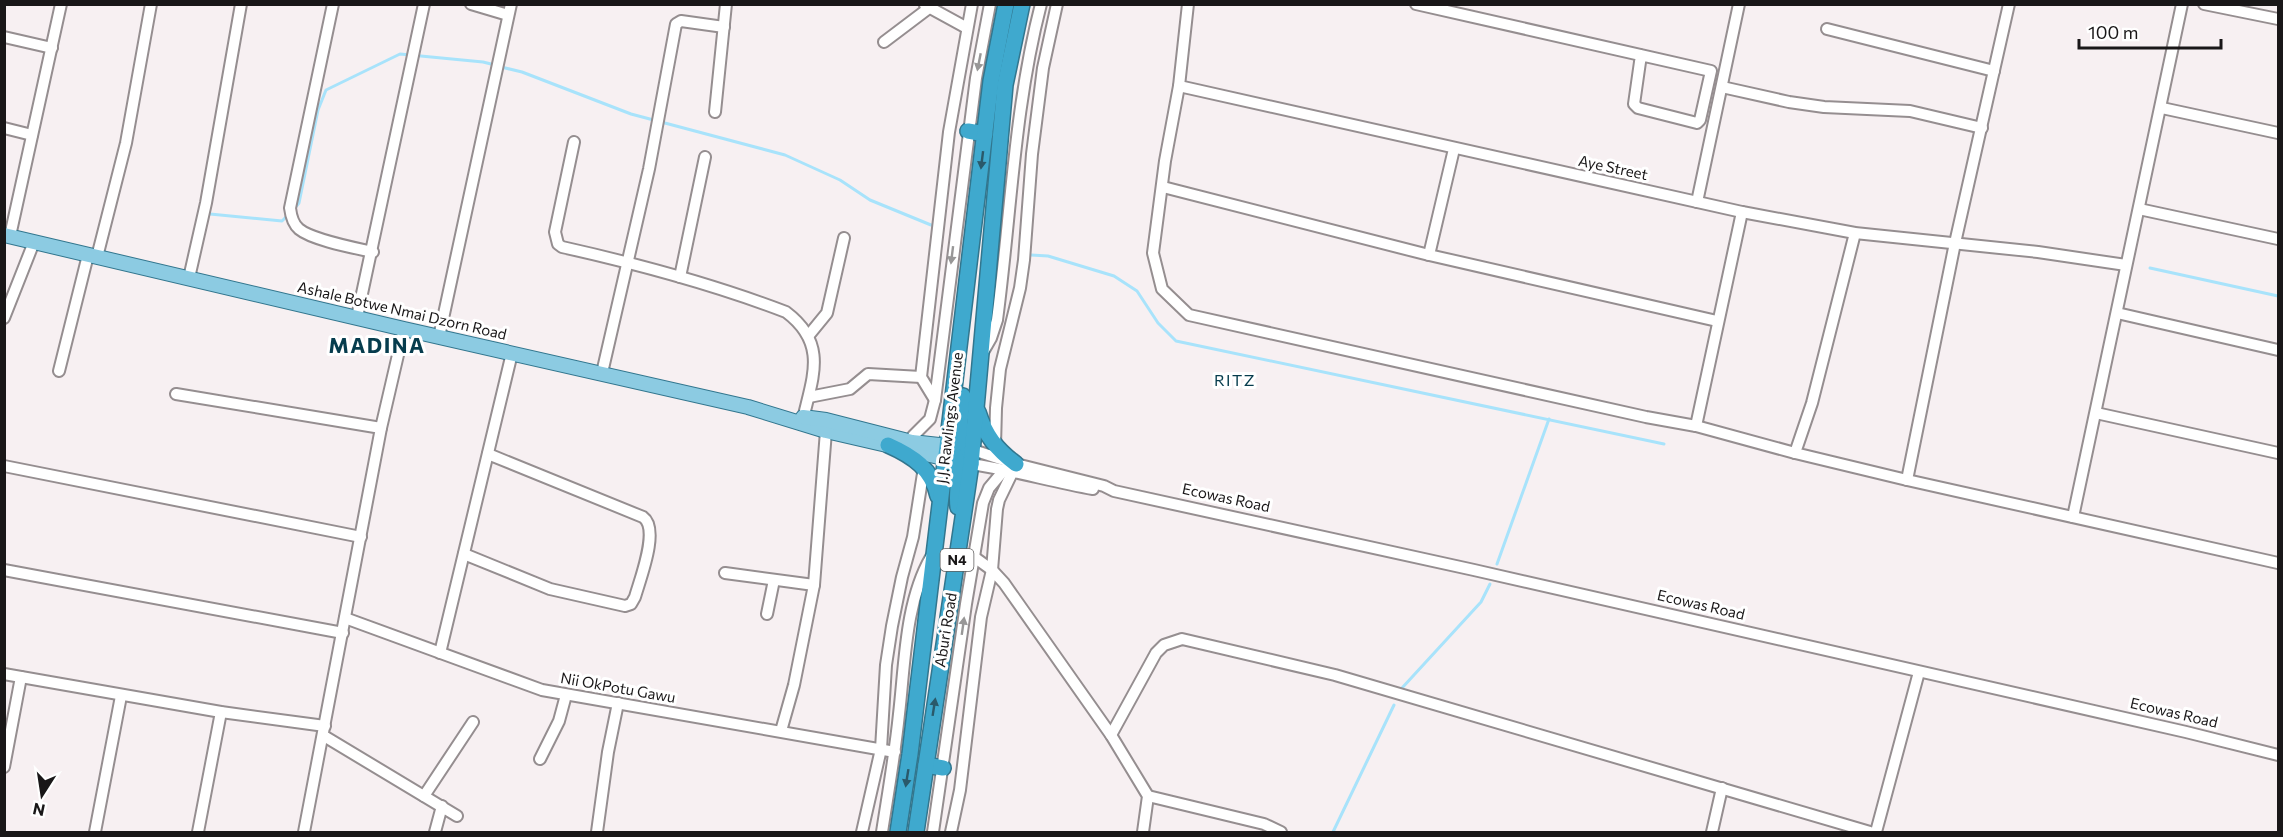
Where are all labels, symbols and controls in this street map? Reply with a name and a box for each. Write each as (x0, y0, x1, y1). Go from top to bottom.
scale bar (2079, 12, 2222, 50)
text: 100 m (2088, 21, 2138, 43)
one-way arrow (974, 53, 983, 72)
one-way arrow (977, 151, 987, 170)
street label: Aye Street (1577, 151, 1650, 183)
one-way arrow (947, 246, 957, 265)
street label: Ashale Botwe Nmai Dzorn Road (296, 277, 509, 343)
district label: MADINA (328, 332, 426, 357)
street label: J.J. Rawlings Avenue (932, 351, 966, 485)
district label: RITZ (1214, 370, 1256, 389)
street label: Ecowas Road (1181, 479, 1272, 515)
road number: N4 (940, 549, 974, 571)
street label: Ecowas Road (1656, 585, 1747, 623)
street label: Aburi Road (930, 591, 960, 668)
one-way arrow (958, 617, 967, 636)
street label: Nii OkPotu Gawu (559, 668, 677, 706)
street label: Ecowas Road (2129, 693, 2220, 731)
one-way arrow (930, 697, 939, 716)
north arrow (12, 765, 72, 825)
one-way arrow (902, 769, 911, 788)
text: N (31, 800, 47, 821)

